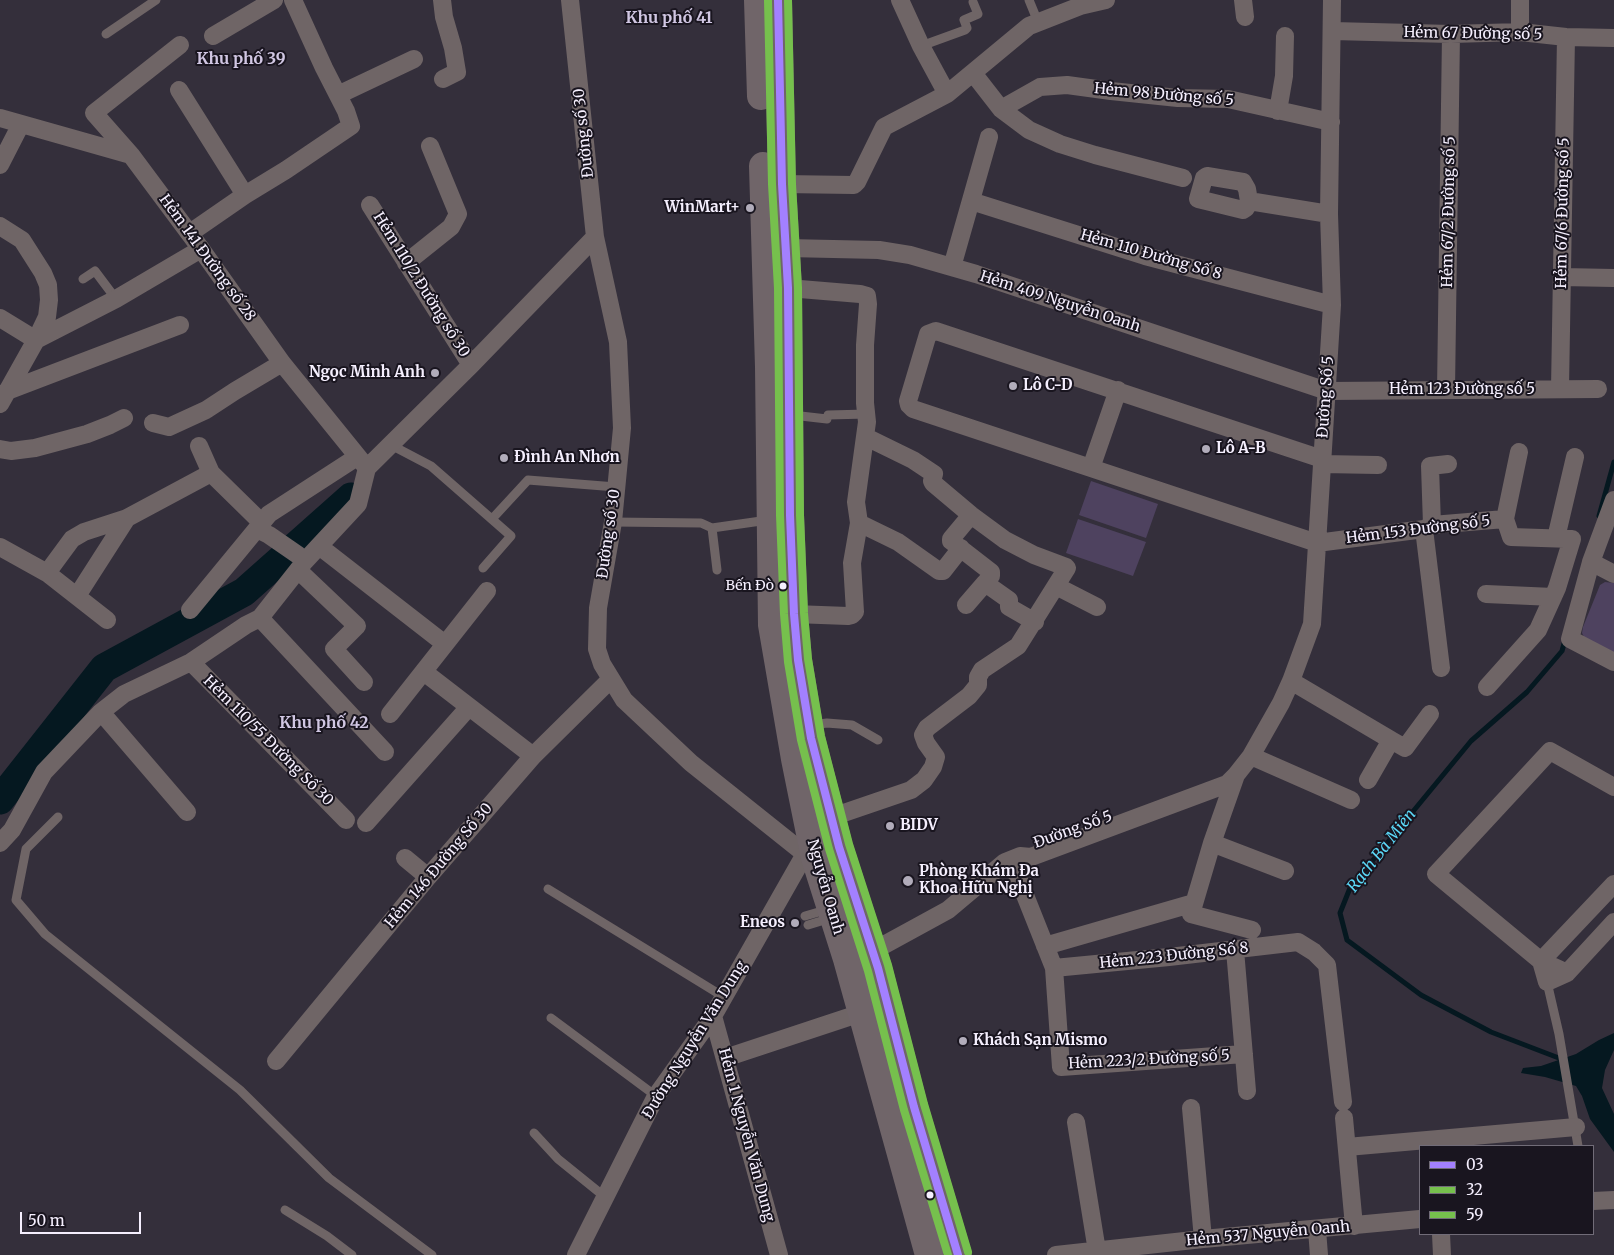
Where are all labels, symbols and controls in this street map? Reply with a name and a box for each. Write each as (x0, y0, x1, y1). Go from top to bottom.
district label: Khu phố 41 (625, 8, 713, 28)
street label: Hẻm 67 Đường số 5 (1403, 24, 1543, 44)
district label: Khu phố 39 (196, 49, 286, 69)
street label: Hẻm 98 Đường số 5 (1093, 80, 1235, 110)
street label: Đường số 30 (570, 87, 598, 179)
street label: Hẻm 67/2 Đường số 5 (1439, 136, 1459, 288)
street label: Hẻm 67/6 Đường số 5 (1553, 137, 1573, 289)
street label: Hẻm 141 Đường số 28 (155, 191, 259, 325)
place label: WinMart+ (664, 199, 740, 217)
marker: WinMart+ (744, 202, 756, 214)
street label: Hẻm 110/2 Đường số 30 (369, 209, 473, 361)
street label: Hẻm 110 Đường Số 8 (1078, 226, 1224, 284)
street label: Hẻm 409 Nguyễn Oanh (978, 268, 1142, 336)
street label: Đường Số 5 (1314, 355, 1338, 439)
place label: Ngọc Minh Anh (309, 364, 425, 382)
marker: Ngọc Minh Anh (429, 367, 441, 379)
place label: Lô C-D (1023, 377, 1072, 395)
marker: Lô C-D (1007, 380, 1019, 392)
street label: Hẻm 123 Đường số 5 (1389, 381, 1535, 399)
place label: Lô A-B (1216, 440, 1265, 458)
marker: Lô A-B (1200, 443, 1212, 455)
place label: Đình An Nhơn (514, 449, 620, 467)
marker: Đình An Nhơn (498, 452, 510, 464)
street label: Đường số 30 (594, 488, 624, 580)
street label: Hẻm 153 Đường số 5 (1345, 512, 1491, 548)
place label: Bến Đò (725, 578, 774, 594)
marker: Bến Đò (778, 581, 788, 591)
street label: Hẻm 110/55 Đường Số 30 (199, 672, 337, 810)
district label: Khu phố 42 (279, 713, 369, 733)
street label: Hẻm 146 Đường Số 30 (381, 800, 497, 932)
water label: Rạch Bà Miên (1344, 806, 1420, 896)
street label: Đường Số 5 (1031, 807, 1115, 853)
place label: BIDV (900, 817, 938, 835)
marker: BIDV (884, 820, 896, 832)
street label: Nguyễn Oanh (803, 837, 847, 937)
place label: Phòng Khám Đa Khoa Hữu Nghị (919, 863, 1039, 898)
marker: Phòng Khám Đa Khoa Hữu Nghị (901, 874, 915, 888)
place label: Eneos (740, 914, 785, 932)
marker: Eneos (789, 917, 801, 929)
street label: Hẻm 223 Đường Số 8 (1099, 939, 1249, 973)
street label: Đường Nguyễn Văn Dung (639, 958, 751, 1122)
place label: Khách Sạn Mismo (973, 1032, 1107, 1050)
marker: Khách Sạn Mismo (957, 1035, 969, 1047)
street label: Hẻm 1 Nguyễn Văn Dung (714, 1046, 778, 1224)
street label: Hẻm 223/2 Đường số 5 (1068, 1047, 1230, 1073)
legend (1419, 1145, 1594, 1235)
text: 03 (1466, 1155, 1484, 1174)
text: 32 (1466, 1180, 1483, 1199)
unlabelled marker (925, 1190, 935, 1200)
scale bar (22, 1202, 144, 1234)
text: 59 (1466, 1205, 1483, 1224)
text: 50 m (28, 1211, 65, 1230)
street label: Hẻm 537 Nguyễn Oanh (1185, 1218, 1351, 1250)

